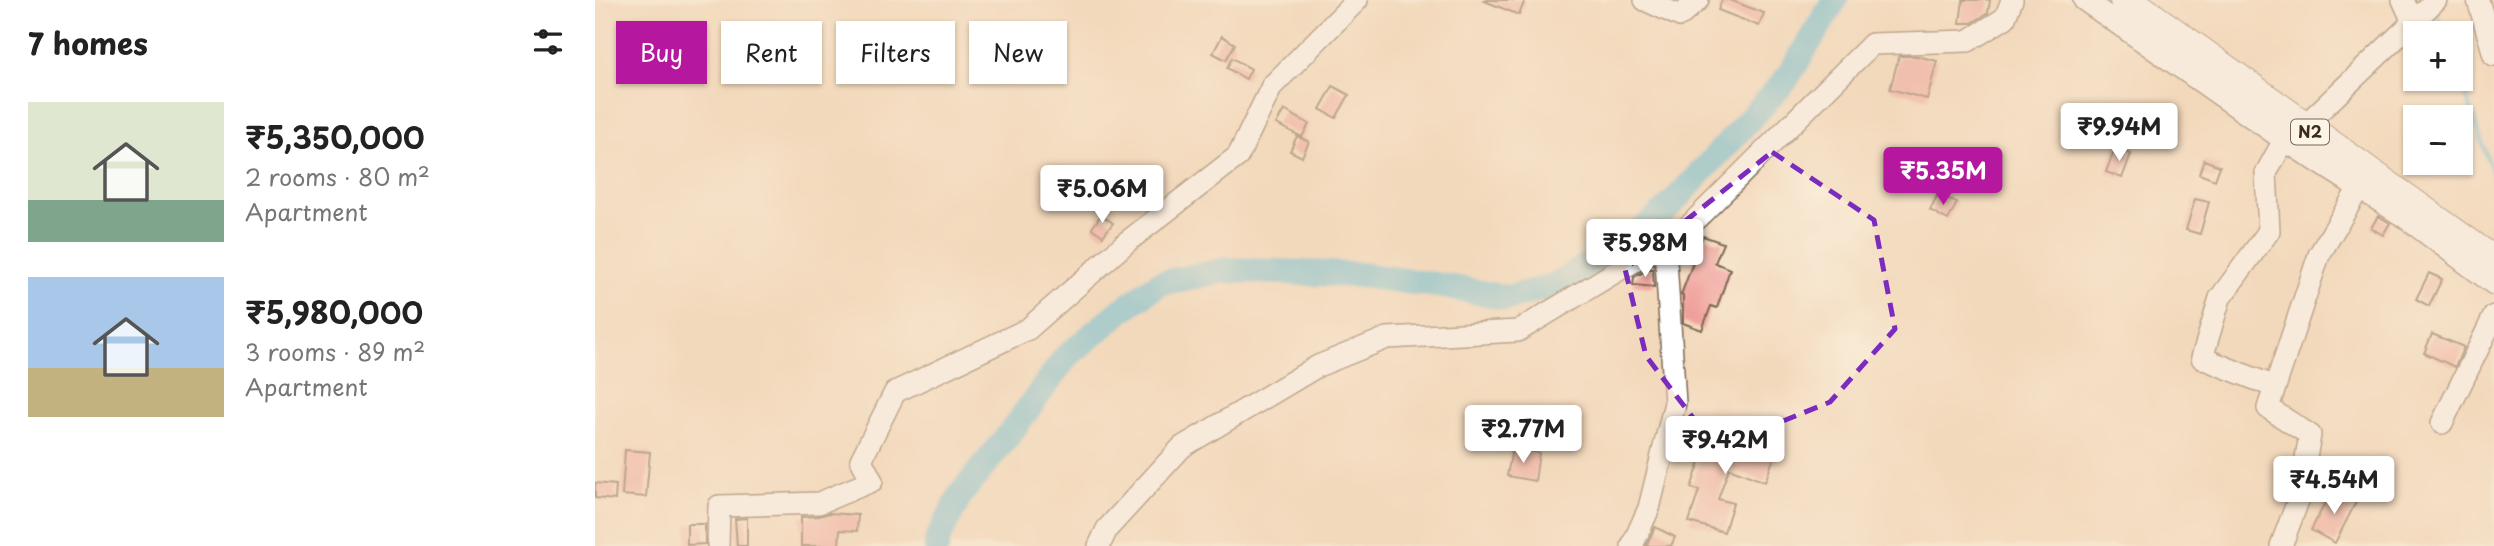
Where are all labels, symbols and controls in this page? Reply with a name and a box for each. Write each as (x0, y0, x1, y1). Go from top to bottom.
text: 7 homes (28, 20, 148, 65)
chip: Buy (616, 21, 707, 84)
chip: Rent (721, 21, 822, 84)
chip: Filters (836, 21, 955, 84)
chip: New (969, 21, 1067, 84)
map controls (2403, 21, 2473, 175)
button: + (2403, 21, 2473, 91)
icon: filters (529, 23, 567, 61)
pin: ₹9.94M (2062, 104, 2176, 163)
button: − (2403, 105, 2473, 175)
text: ₹9.94M (2077, 108, 2161, 143)
text: ₹5,350,000 (245, 114, 425, 159)
road number: N2 (2291, 120, 2329, 144)
icon: home (84, 130, 168, 214)
pin: ₹5.35M (1886, 148, 2000, 207)
text: ₹5.35M (1899, 152, 1987, 187)
text: 2 rooms · 80 m² (245, 159, 430, 194)
pin: ₹5.06M (1045, 166, 1159, 225)
text: ₹5.06M (1056, 170, 1148, 205)
text: Apartment (245, 194, 368, 229)
pin: ₹5.98M (1588, 219, 1702, 279)
text: ₹5.98M (1602, 224, 1688, 259)
text: ₹5,980,000 (245, 289, 423, 334)
icon: home (84, 305, 168, 389)
text: 3 rooms · 89 m² (245, 334, 425, 369)
text: Apartment (245, 369, 368, 404)
pin: ₹2.77M (1466, 406, 1580, 465)
text: ₹2.77M (1481, 410, 1565, 445)
pin: ₹9.42M (1668, 416, 1782, 476)
text: ₹9.42M (1682, 421, 1768, 456)
pin: ₹4.54M (2277, 456, 2391, 516)
text: ₹4.54M (2289, 461, 2379, 496)

